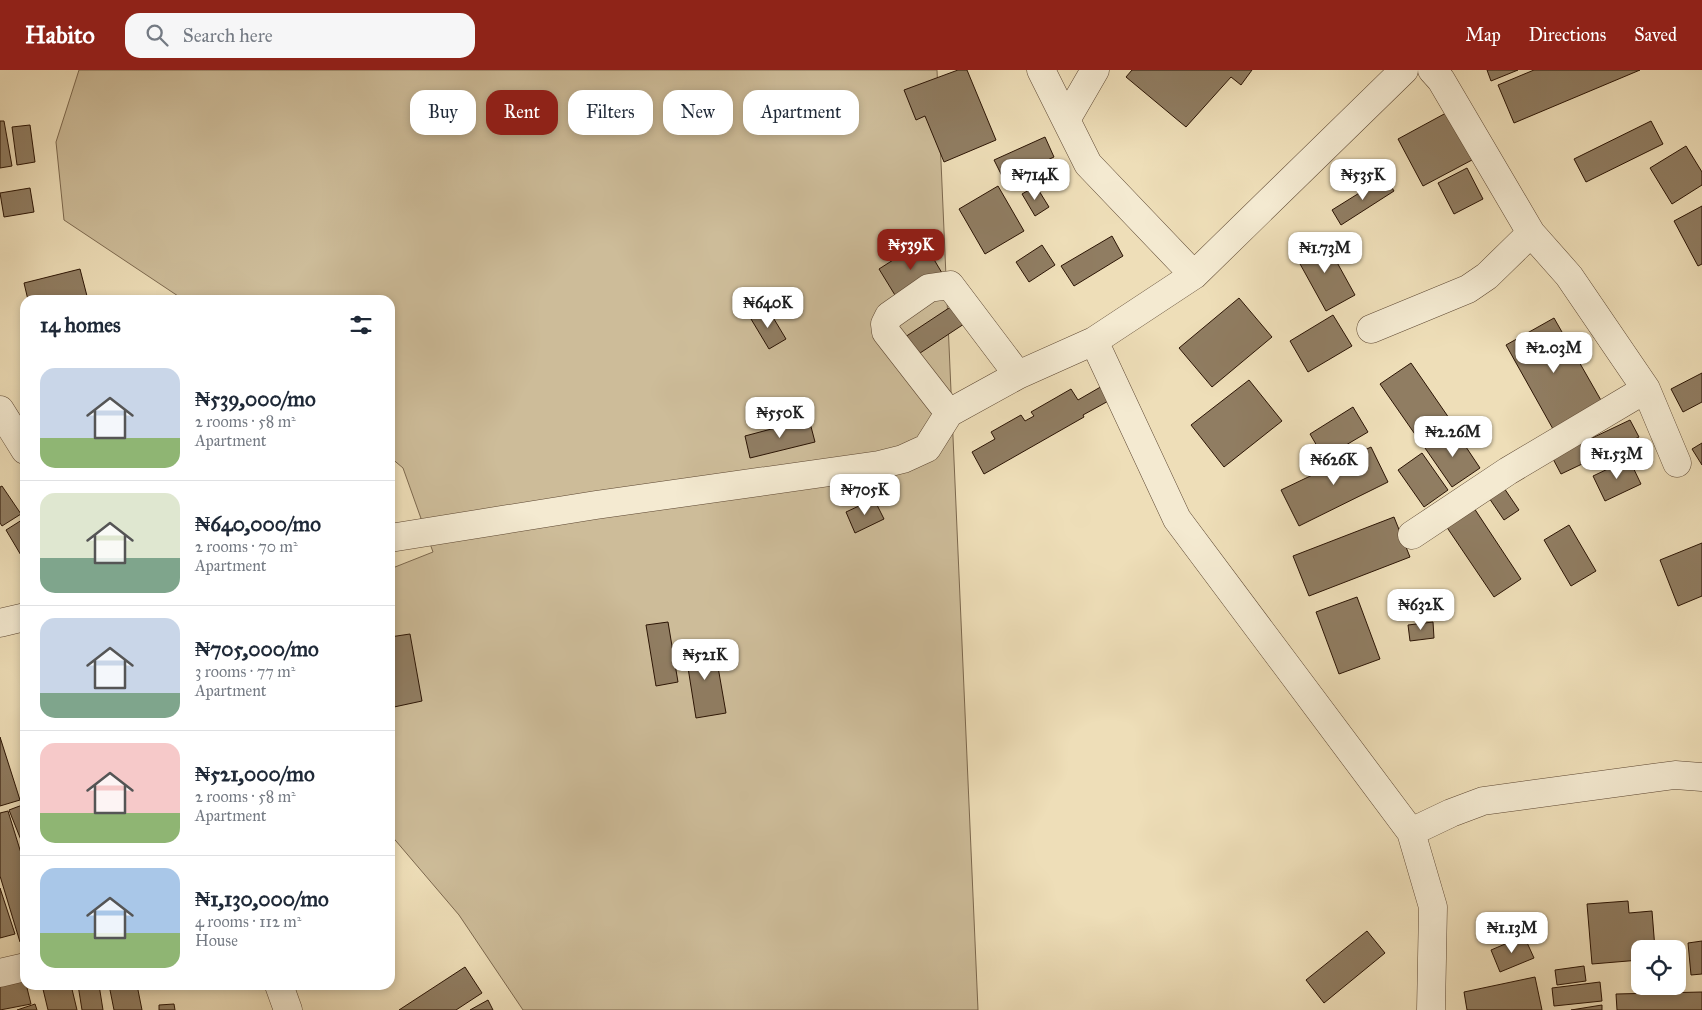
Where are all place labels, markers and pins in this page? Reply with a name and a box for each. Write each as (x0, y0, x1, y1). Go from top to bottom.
pin: ₦714K (1000, 158, 1070, 201)
pin: ₦535K (1328, 158, 1398, 201)
pin: ₦539K (876, 228, 946, 271)
pin: ₦1.73M (1284, 232, 1366, 274)
pin: ₦640K (733, 286, 803, 329)
pin: ₦2.03M (1513, 332, 1595, 374)
pin: ₦550K (745, 396, 815, 439)
pin: ₦2.26M (1412, 416, 1494, 458)
pin: ₦1.53M (1576, 438, 1658, 480)
pin: ₦626K (1299, 444, 1369, 486)
pin: ₦705K (830, 474, 900, 516)
pin: ₦632K (1386, 588, 1456, 631)
pin: ₦521K (670, 638, 740, 681)
pin: ₦1.13M (1471, 912, 1553, 954)

